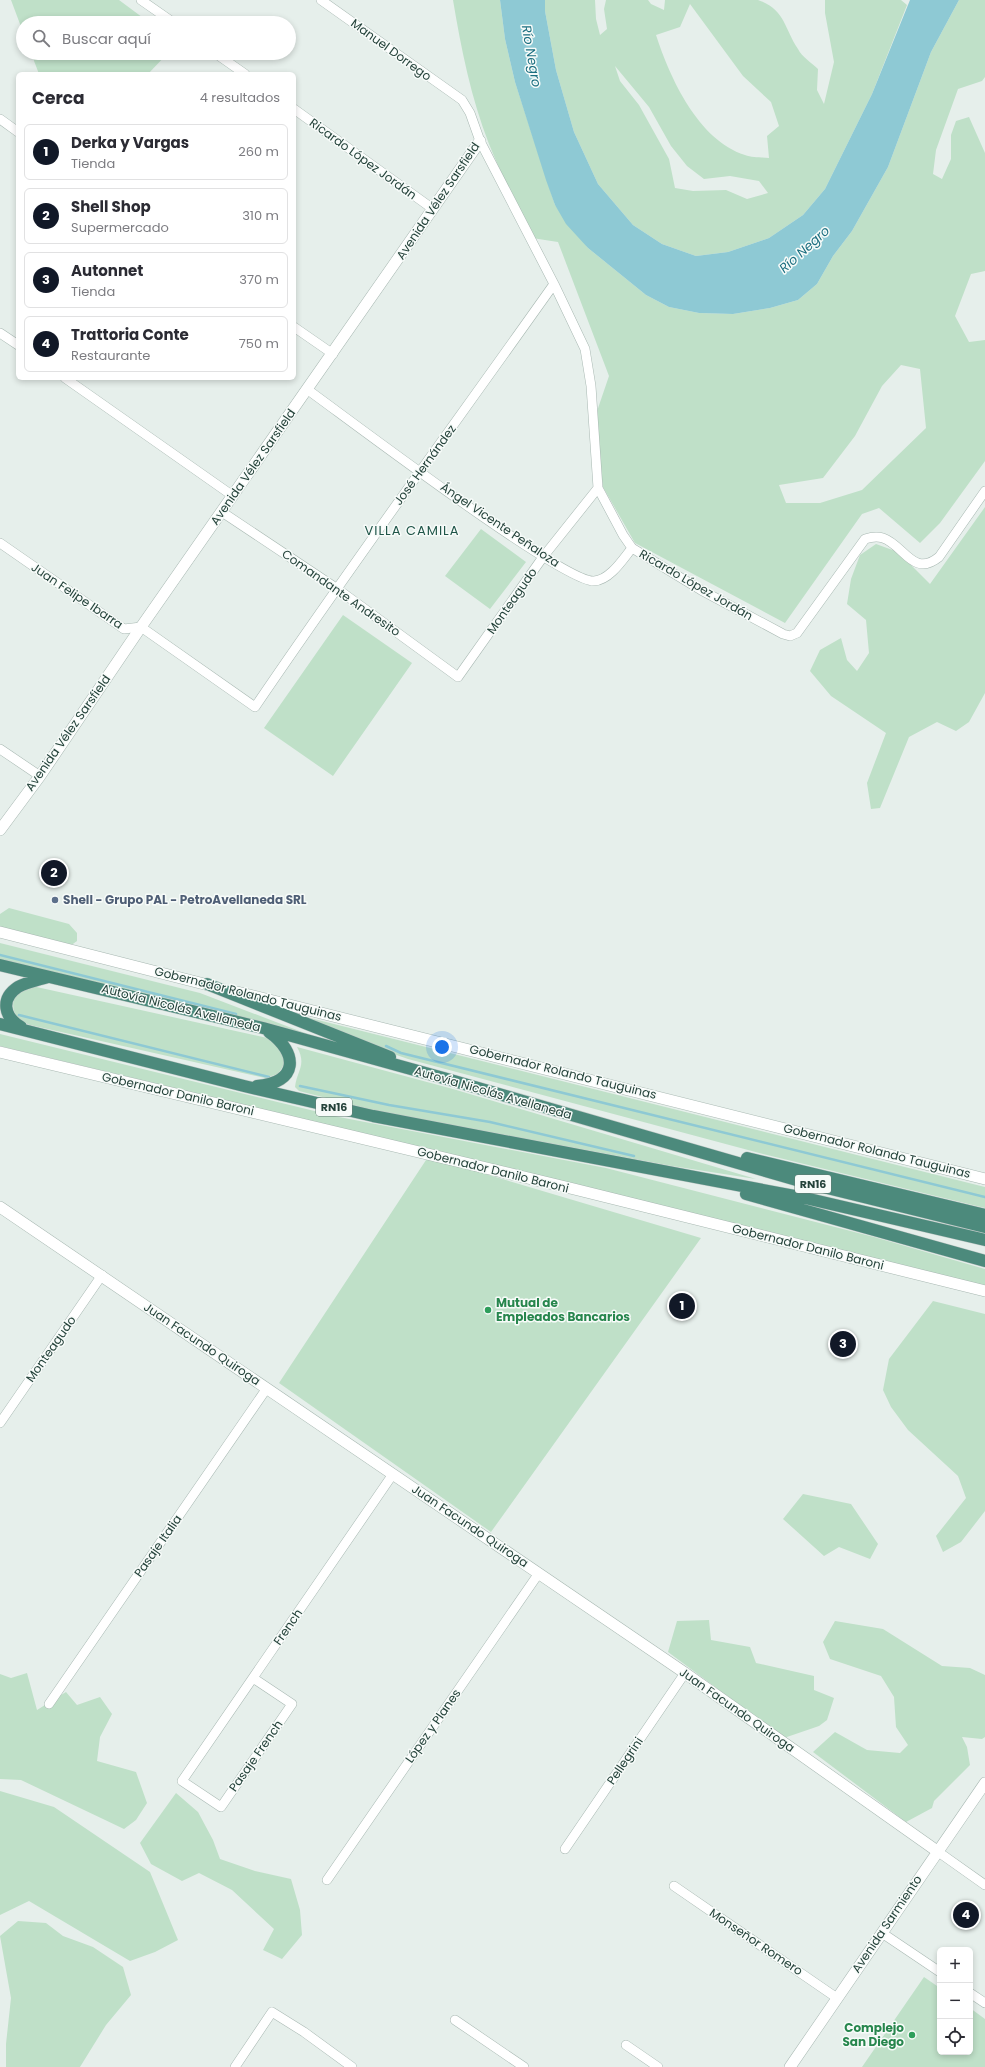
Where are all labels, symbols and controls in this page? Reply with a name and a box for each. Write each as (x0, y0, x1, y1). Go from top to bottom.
street label: Manuel Dorrego (348, 15, 435, 85)
search box (16, 16, 296, 60)
water label: Río Negro (517, 24, 546, 88)
icon: search (30, 27, 52, 49)
text: Buscar aquí (62, 28, 151, 49)
text: Cerca (32, 86, 85, 110)
text: 4 resultados (200, 88, 280, 107)
street label: Ricardo López Jordán (306, 114, 420, 203)
text: Derka y Vargas (71, 132, 189, 153)
street label: Avenida Vélez Sarsfield (392, 139, 483, 263)
text: 1 (44, 142, 48, 161)
text: 260 m (238, 142, 279, 161)
text: Tienda (71, 154, 115, 173)
text: Shell Shop (71, 196, 151, 217)
text: 2 (42, 206, 50, 225)
text: 310 m (242, 206, 279, 225)
text: Supermercado (71, 218, 169, 237)
water label: Río Negro (775, 221, 834, 277)
text: Autonnet (71, 260, 143, 281)
text: 3 (42, 270, 50, 289)
text: 370 m (239, 270, 279, 289)
text: Tienda (71, 282, 115, 301)
text: Trattoria Conte (71, 324, 189, 345)
text: 4 (42, 334, 50, 353)
text: 750 m (239, 334, 279, 353)
text: Restaurante (71, 346, 150, 365)
street label: Avenida Vélez Sarsfield (206, 405, 299, 528)
street label: José Hernández (390, 421, 460, 508)
street label: Ángel Vicente Peñaloza (437, 478, 563, 571)
district label: VILLA CAMILA (364, 521, 460, 540)
street label: Comandante Andresito (279, 545, 404, 640)
street label: Ricardo López Jordán (636, 545, 756, 624)
street label: Juan Felipe Ibarra (28, 558, 127, 633)
street label: Monteagudo (482, 564, 541, 637)
street label: Avenida Vélez Sarsfield (21, 671, 114, 794)
pin: 2 (41, 858, 67, 888)
place label: Shell - Grupo PAL - PetroAvellaneda SRL (63, 891, 307, 908)
marker: Shell - Grupo PAL - PetroAvellaneda SRL (50, 895, 60, 905)
street label: Gobernador Rolando Tauguinas (153, 962, 343, 1025)
street label: Autovía Nicolás Avellaneda (100, 980, 262, 1036)
your location (432, 1037, 452, 1057)
street label: Gobernador Rolando Tauguinas (468, 1040, 658, 1103)
street label: Autovía Nicolás Avellaneda (412, 1062, 574, 1123)
street label: Gobernador Danilo Baroni (100, 1068, 256, 1119)
road number: RN16 (316, 1098, 352, 1116)
street label: Gobernador Rolando Tauguinas (782, 1119, 972, 1182)
street label: Gobernador Danilo Baroni (416, 1142, 571, 1197)
road number: RN16 (795, 1175, 831, 1193)
street label: Gobernador Danilo Baroni (731, 1219, 886, 1274)
pin: 1 (669, 1291, 695, 1321)
place label: Mutual de Empleados Bancarios (496, 1294, 630, 1325)
street label: Juan Facundo Quiroga (141, 1298, 264, 1389)
marker: Mutual de Empleados Bancarios (483, 1305, 493, 1315)
street label: Monteagudo (21, 1312, 80, 1385)
pin: 3 (830, 1329, 856, 1359)
street label: Juan Facundo Quiroga (409, 1480, 532, 1571)
street label: Pasaje Italia (130, 1511, 185, 1580)
street label: French (269, 1605, 306, 1648)
street label: Juan Facundo Quiroga (676, 1663, 798, 1756)
street label: López y Planes (401, 1685, 464, 1766)
street label: Pasaje French (225, 1717, 287, 1795)
street label: Pellegrini (602, 1734, 647, 1788)
street label: Avenida Sarmiento (848, 1871, 926, 1976)
pin: 4 (953, 1900, 979, 1930)
street label: Monseñor Romero (706, 1904, 807, 1979)
map controls (937, 1947, 973, 2055)
button: + (937, 1947, 973, 1983)
button: − (937, 1983, 973, 2019)
place label: Complejo San Diego (842, 2019, 904, 2050)
button: locate (937, 2019, 973, 2055)
marker: Complejo San Diego (907, 2030, 917, 2040)

